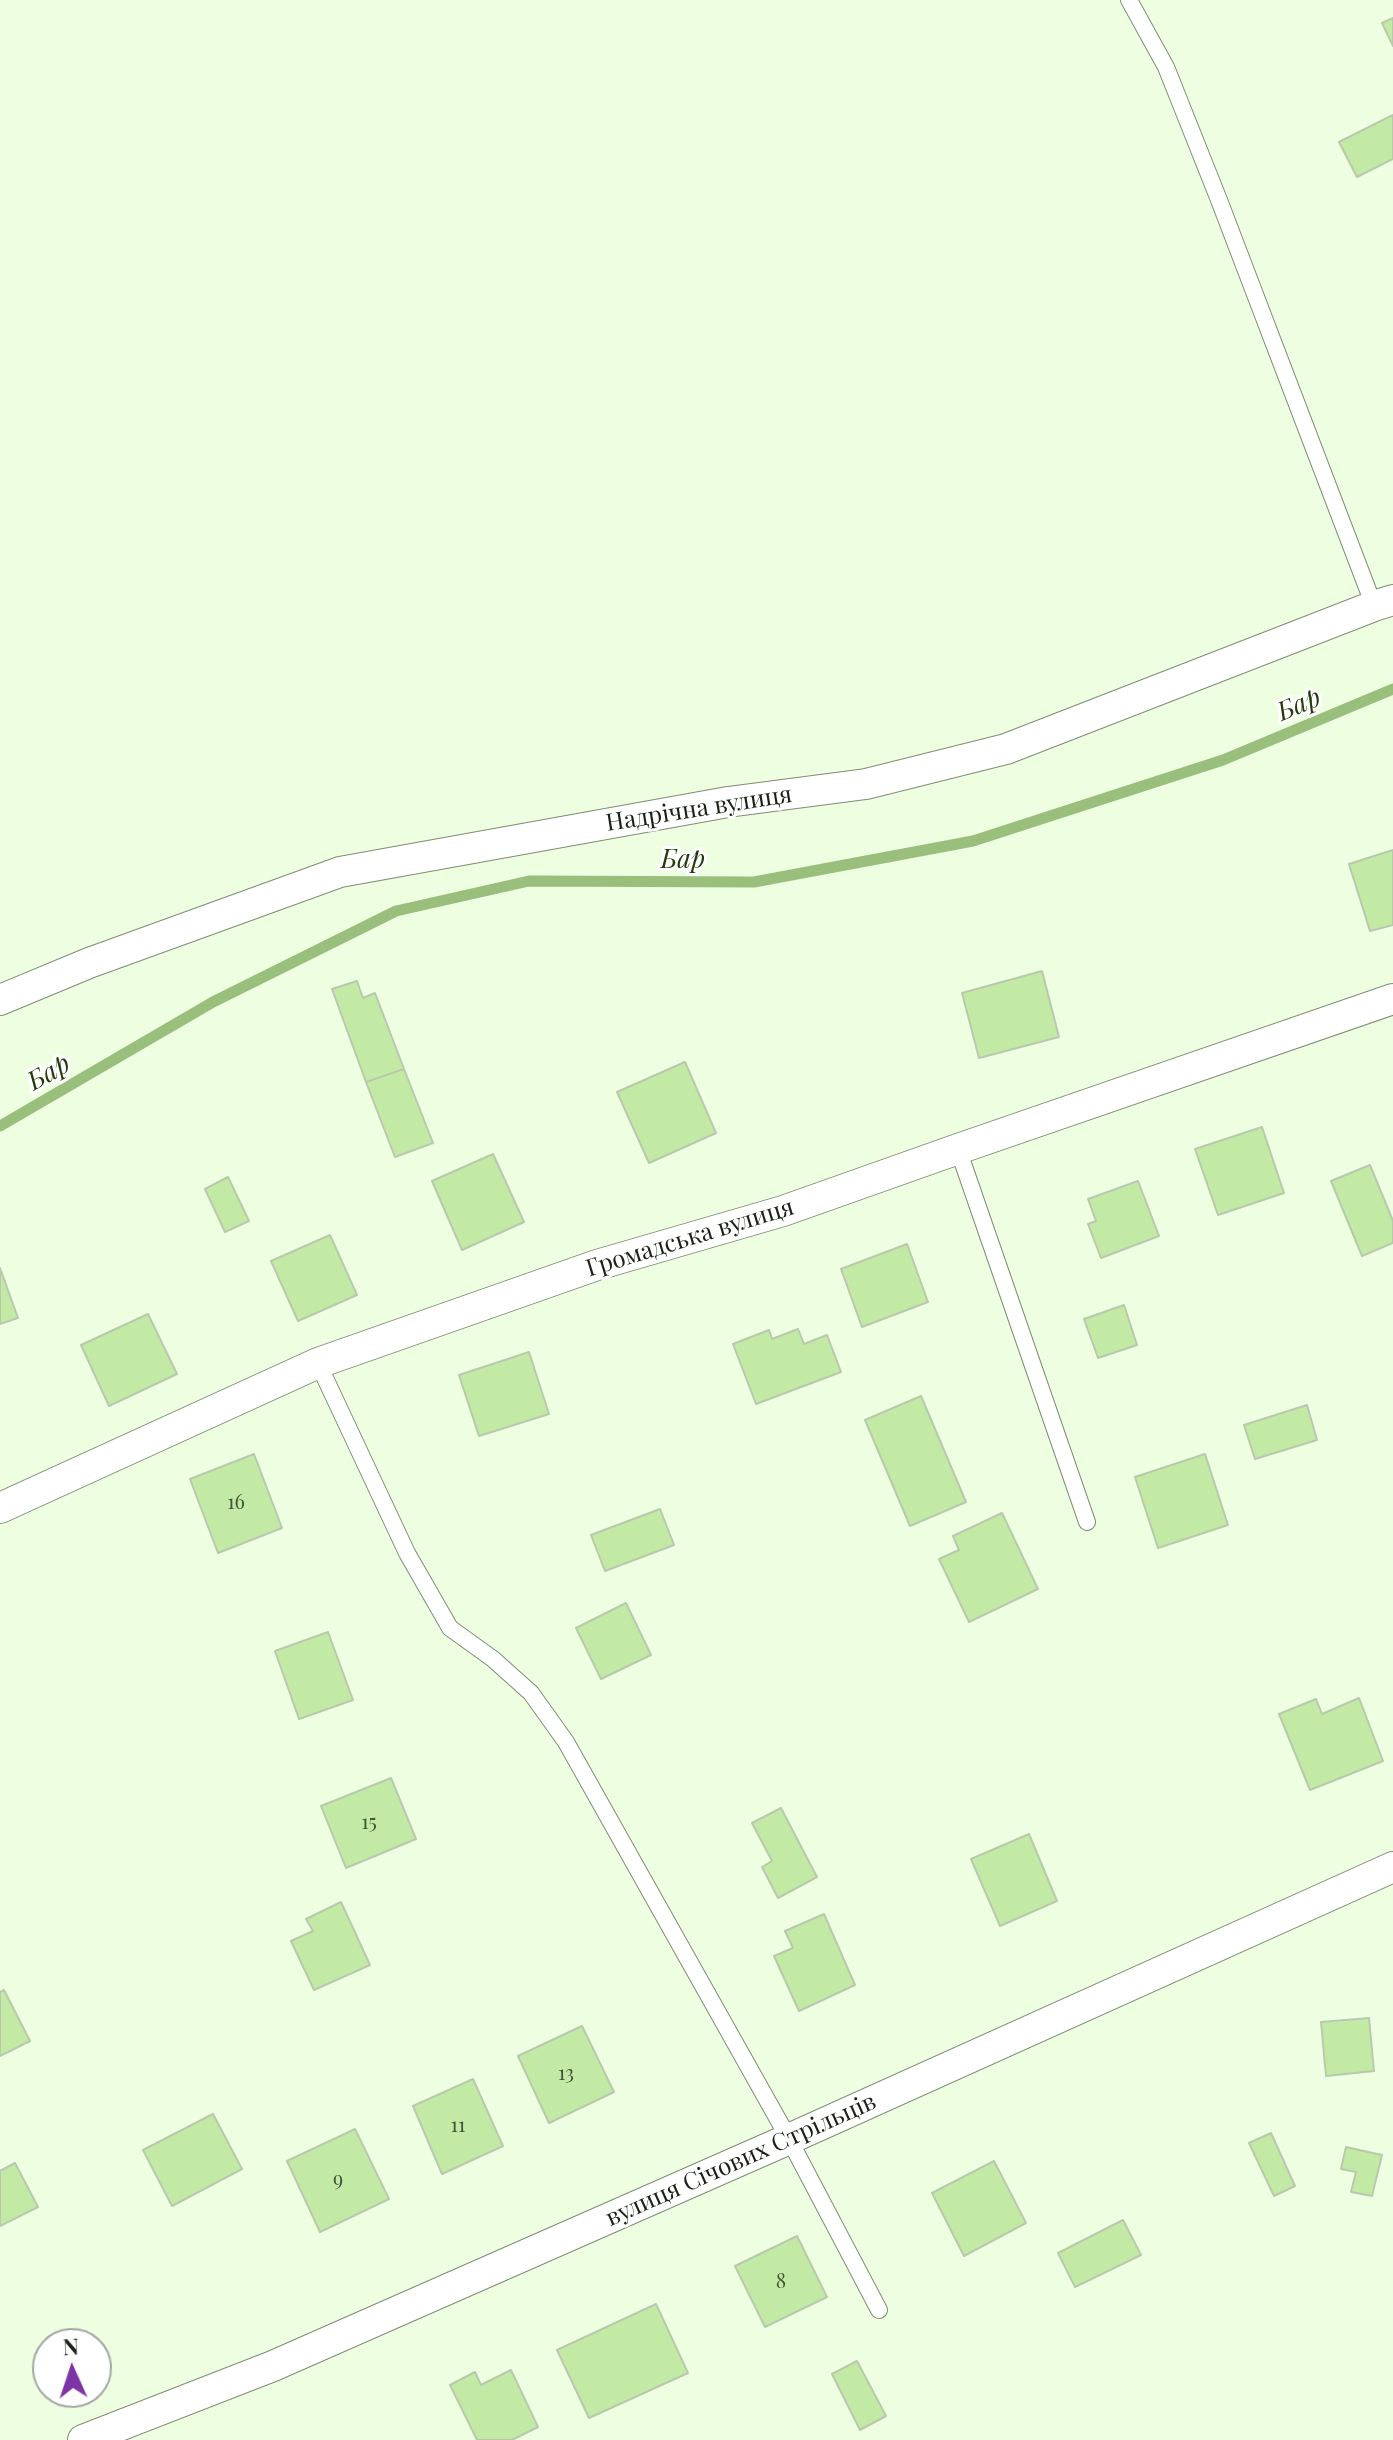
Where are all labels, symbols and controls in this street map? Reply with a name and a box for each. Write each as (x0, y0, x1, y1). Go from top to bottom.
water label: Бар (1273, 682, 1325, 728)
street label: Надрічна вулиця (604, 780, 794, 838)
water label: Бар (661, 844, 705, 876)
water label: Бар (22, 1048, 76, 1098)
street label: Громадська вулиця (583, 1193, 797, 1283)
house number: 16 (227, 1491, 245, 1515)
house number: 15 (361, 1811, 377, 1835)
house number: 13 (558, 2062, 574, 2086)
street label: вулиця Січових Стрільців (601, 2087, 881, 2233)
house number: 11 (451, 2114, 465, 2138)
house number: 9 (333, 2168, 343, 2192)
house number: 8 (776, 2270, 786, 2294)
north arrow (32, 2328, 112, 2408)
text: N (62, 2331, 80, 2361)

